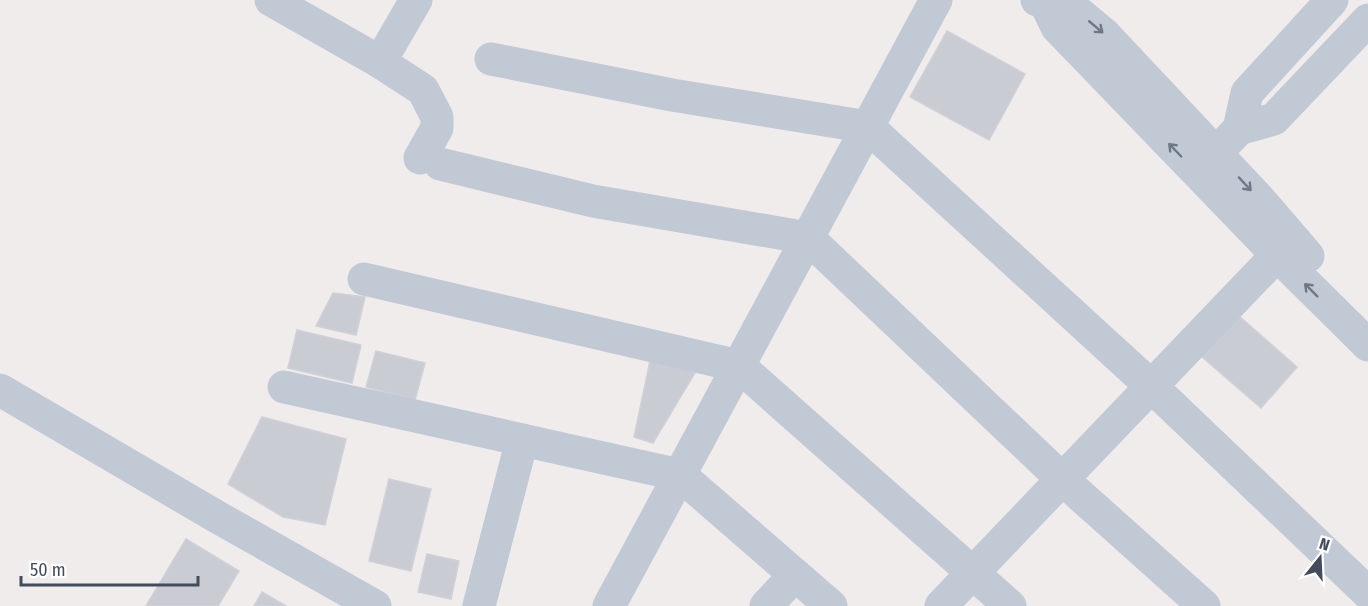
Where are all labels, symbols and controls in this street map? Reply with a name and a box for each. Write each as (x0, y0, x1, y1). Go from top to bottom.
one-way arrow (1088, 21, 1104, 34)
one-way arrow (1168, 142, 1183, 157)
one-way arrow (1238, 176, 1252, 191)
one-way arrow (1304, 282, 1319, 297)
north arrow (1290, 528, 1350, 588)
text: N (1317, 534, 1332, 555)
scale bar (21, 549, 198, 587)
text: 50 m (30, 559, 66, 581)

